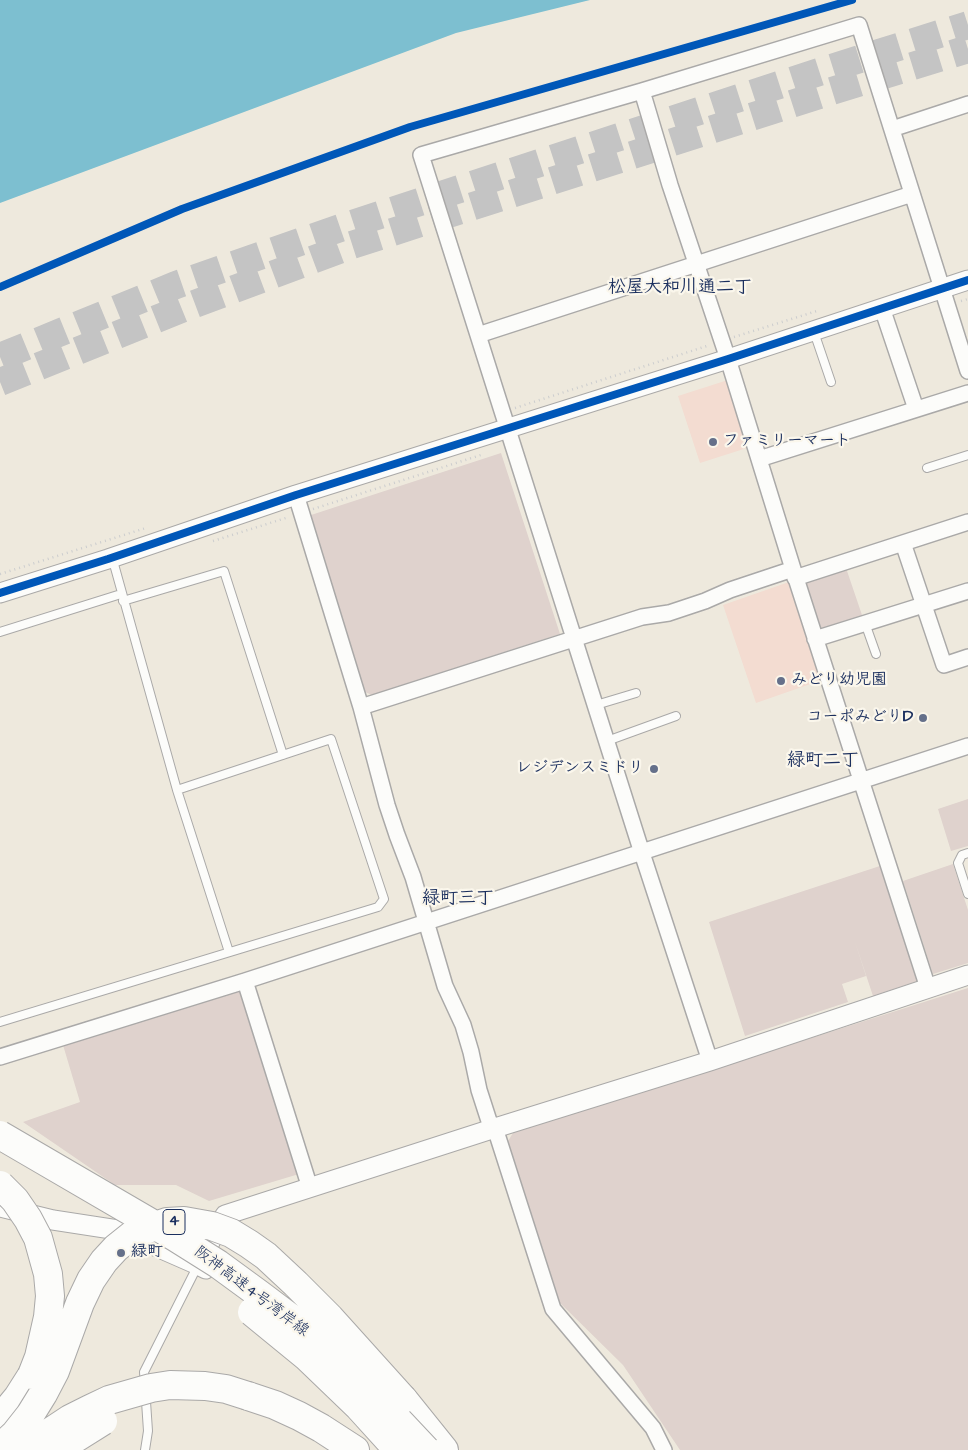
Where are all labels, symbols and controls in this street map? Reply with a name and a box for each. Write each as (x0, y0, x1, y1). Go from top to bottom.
district label: 松屋大和川通二丁 (608, 277, 752, 299)
place label: ファミリーマート (723, 432, 851, 452)
marker: ファミリーマート (707, 436, 719, 448)
place label: みどり幼児園 (791, 671, 887, 691)
marker: みどり幼児園 (775, 675, 787, 687)
place label: コーポみどりD (807, 708, 913, 728)
marker: コーポみどりD (917, 712, 929, 724)
district label: 緑町二丁 (787, 750, 859, 772)
place label: レジデンスミドリ (516, 759, 644, 779)
marker: レジデンスミドリ (648, 763, 660, 775)
district label: 緑町三丁 (422, 888, 494, 910)
road number: 4 (163, 1210, 185, 1234)
place label: 緑町 (131, 1243, 163, 1263)
street label: 阪神高速4号湾岸線 (190, 1243, 312, 1341)
marker: 緑町 (115, 1247, 127, 1259)

